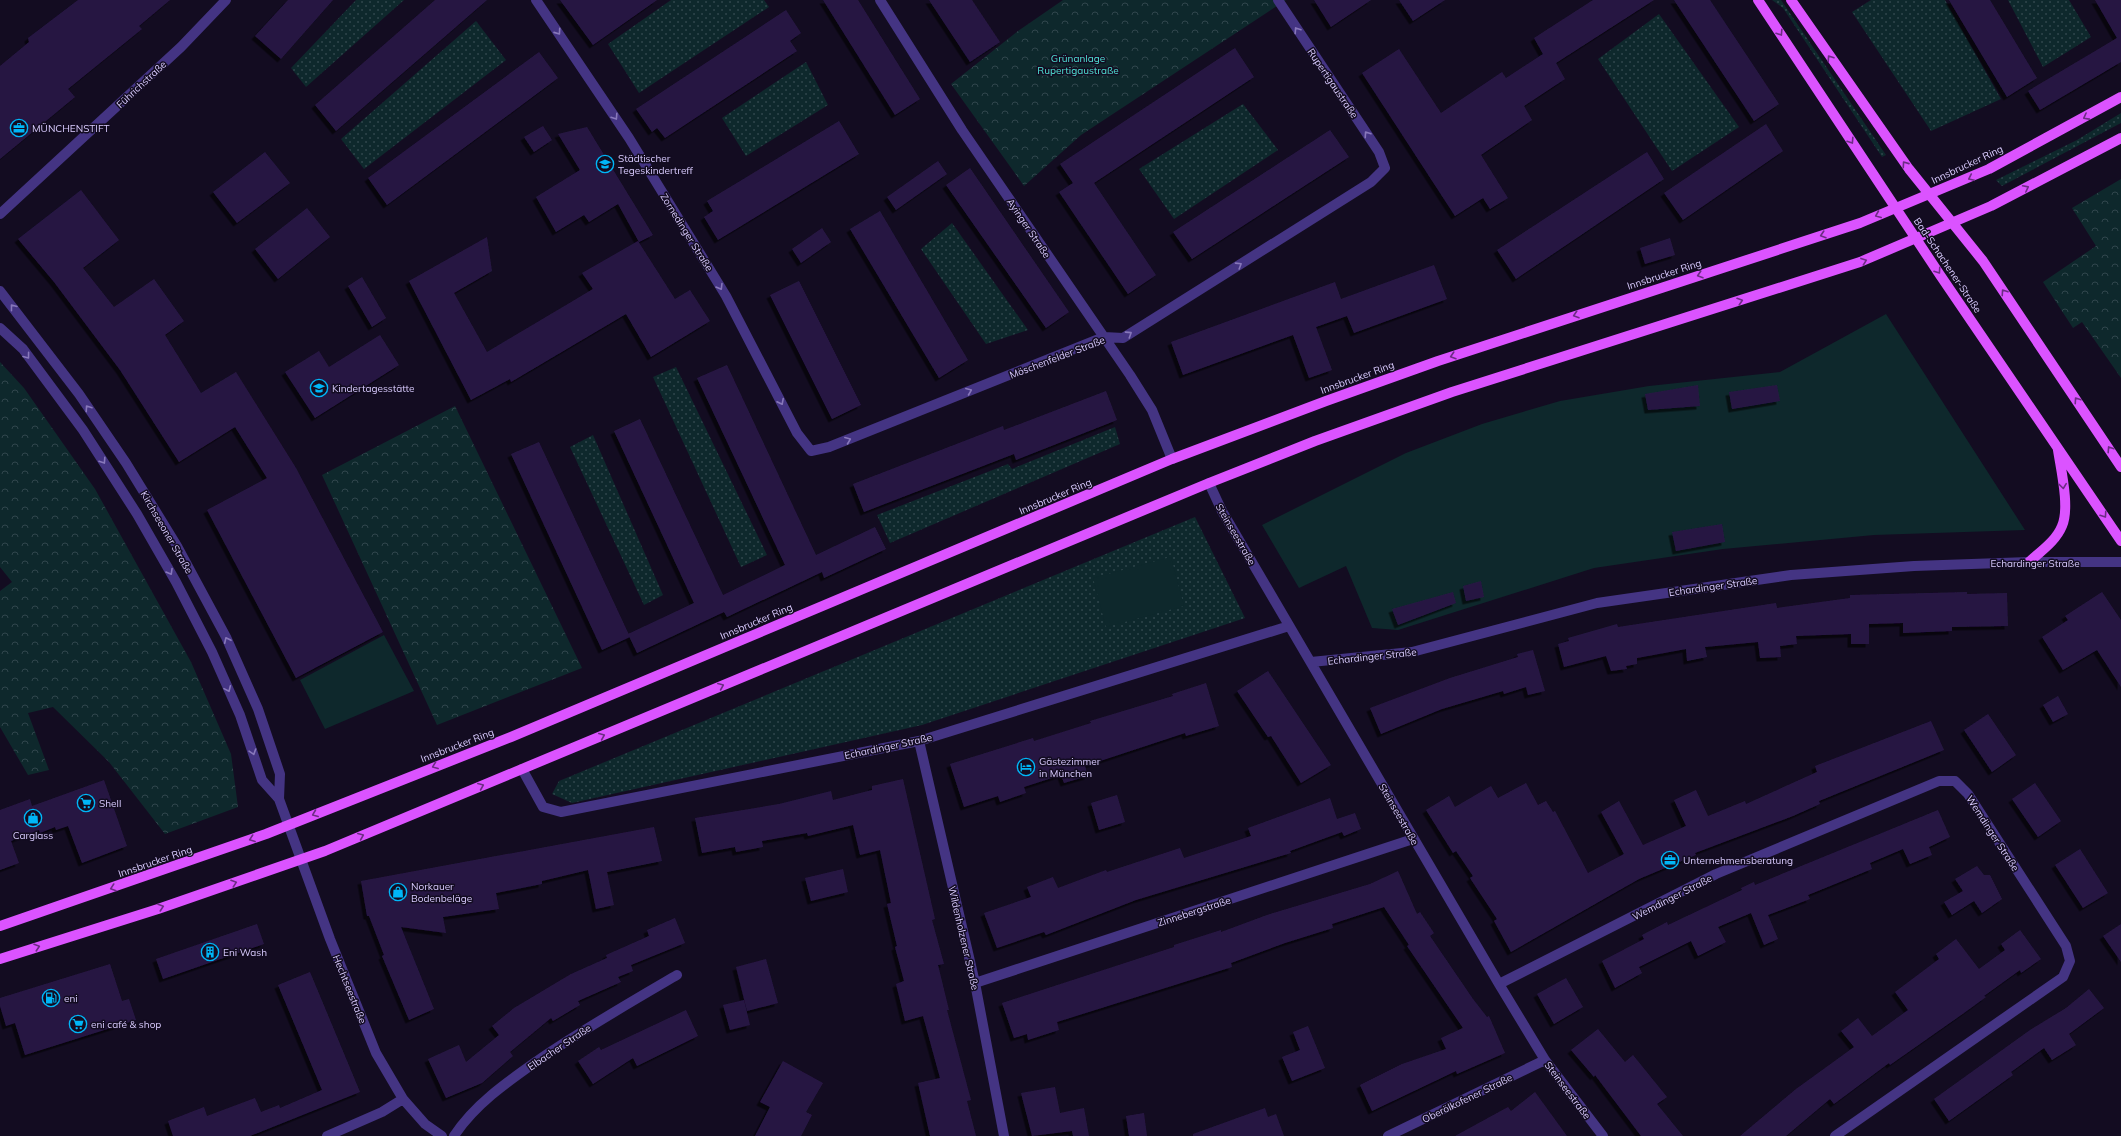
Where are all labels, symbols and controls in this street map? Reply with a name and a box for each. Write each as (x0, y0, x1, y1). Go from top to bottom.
one-way arrow (1295, 27, 1302, 34)
one-way arrow (553, 28, 561, 35)
one-way arrow (1775, 28, 1782, 35)
street label: Rupertigaustraße (1304, 46, 1361, 121)
park label: Grünanlage Rupertigaustraße (1037, 52, 1119, 77)
one-way arrow (1827, 55, 1835, 62)
street label: Führichstraße (114, 58, 169, 111)
one-way arrow (610, 112, 617, 119)
one-way arrow (2082, 112, 2090, 119)
office icon: MÜNCHENSTIFT (9, 118, 29, 138)
place label: MÜNCHENSTIFT (32, 122, 110, 135)
one-way arrow (1364, 131, 1372, 138)
one-way arrow (1846, 137, 1854, 144)
street label: Innsbrucker Ring (1929, 142, 2005, 187)
place label: Städtischer Tegeskindertreff (618, 152, 694, 177)
school or university icon: Städtischer Tegeskindertreff (595, 154, 615, 174)
one-way arrow (1902, 161, 1910, 168)
one-way arrow (1967, 173, 1974, 181)
one-way arrow (2021, 185, 2029, 193)
street label: Zornedinger Straße (657, 191, 716, 274)
street label: Ayinger Straße (1004, 196, 1053, 261)
one-way arrow (1874, 211, 1881, 219)
street label: Bad-Schachener-Straße (1911, 215, 1984, 315)
one-way arrow (1820, 230, 1827, 238)
street label: Innsbrucker Ring (1625, 256, 1703, 293)
one-way arrow (1860, 257, 1867, 265)
one-way arrow (1235, 262, 1242, 270)
one-way arrow (1933, 267, 1940, 274)
one-way arrow (1696, 270, 1703, 279)
one-way arrow (716, 283, 723, 290)
one-way arrow (2001, 289, 2009, 296)
one-way arrow (1736, 297, 1743, 306)
one-way arrow (10, 305, 17, 312)
one-way arrow (1573, 311, 1580, 319)
one-way arrow (1125, 332, 1132, 339)
street label: Möschenfelder Straße (1008, 333, 1107, 382)
one-way arrow (22, 351, 29, 358)
one-way arrow (1449, 351, 1456, 360)
street label: Innsbrucker Ring (1319, 358, 1396, 397)
school or university icon: Kindertagesstätte (309, 378, 329, 398)
place label: Kindertagesstätte (332, 382, 415, 395)
one-way arrow (965, 388, 972, 396)
one-way arrow (2074, 397, 2082, 404)
one-way arrow (776, 398, 784, 405)
one-way arrow (86, 405, 93, 412)
one-way arrow (845, 436, 852, 444)
one-way arrow (2108, 447, 2115, 454)
one-way arrow (98, 457, 106, 464)
street label: Innsbrucker Ring (1017, 475, 1093, 518)
one-way arrow (2058, 483, 2067, 489)
street label: Kirchseeoner Straße (138, 489, 196, 576)
street label: Steinseestraße (1213, 501, 1258, 567)
one-way arrow (2099, 510, 2106, 517)
street label: Echardinger Straße (1990, 557, 2080, 570)
one-way arrow (166, 568, 173, 575)
street label: Echardinger Straße (1668, 574, 1758, 599)
street label: Innsbrucker Ring (718, 600, 794, 643)
one-way arrow (224, 636, 232, 644)
street label: Echardinger Straße (1327, 645, 1417, 668)
one-way arrow (717, 683, 725, 691)
one-way arrow (223, 684, 231, 692)
street label: Innsbrucker Ring (419, 726, 496, 765)
street label: Echardinger Straße (843, 731, 933, 762)
one-way arrow (597, 733, 605, 741)
one-way arrow (248, 748, 256, 755)
place label: Gästezimmer in München (1039, 755, 1101, 780)
hotel icon: Gästezimmer in München (1016, 757, 1036, 777)
one-way arrow (432, 762, 439, 770)
street label: Steinseestraße (1376, 781, 1421, 847)
one-way arrow (477, 783, 485, 791)
supermarket icon: Shell (76, 793, 96, 813)
street label: Wemdinger Straße (1963, 793, 2022, 874)
place label: Shell (99, 797, 121, 810)
shop icon: Carglass (23, 808, 43, 828)
one-way arrow (311, 810, 318, 818)
place label: Carglass (13, 829, 53, 842)
one-way arrow (358, 832, 365, 840)
one-way arrow (249, 834, 256, 842)
street label: Innsbrucker Ring (116, 843, 194, 880)
office icon: Unternehmensberatung (1660, 850, 1680, 870)
place label: Unternehmensberatung (1683, 854, 1793, 867)
street label: Wemdinger Straße (1630, 872, 1714, 923)
one-way arrow (230, 879, 237, 887)
place label: Norkauer Bodenbeläge (411, 880, 472, 905)
shop icon: Norkauer Bodenbeläge (388, 882, 408, 902)
one-way arrow (110, 883, 117, 892)
street label: Wildenholzener Straße (945, 885, 982, 991)
street label: Zinnebergstraße (1156, 894, 1232, 929)
one-way arrow (157, 904, 164, 912)
building icon: Eni Wash (200, 942, 220, 962)
one-way arrow (34, 943, 41, 952)
place label: Eni Wash (223, 946, 267, 959)
street label: Hechtseestraße (330, 953, 369, 1025)
fuel station icon: eni (41, 988, 61, 1008)
place label: eni (64, 992, 78, 1005)
supermarket icon: eni café & shop (68, 1014, 88, 1034)
place label: eni café & shop (91, 1018, 161, 1031)
street label: Elbacher Straße (525, 1021, 594, 1073)
street label: Steinseestraße (1542, 1059, 1594, 1122)
street label: Oberölkofener Straße (1420, 1071, 1514, 1126)

